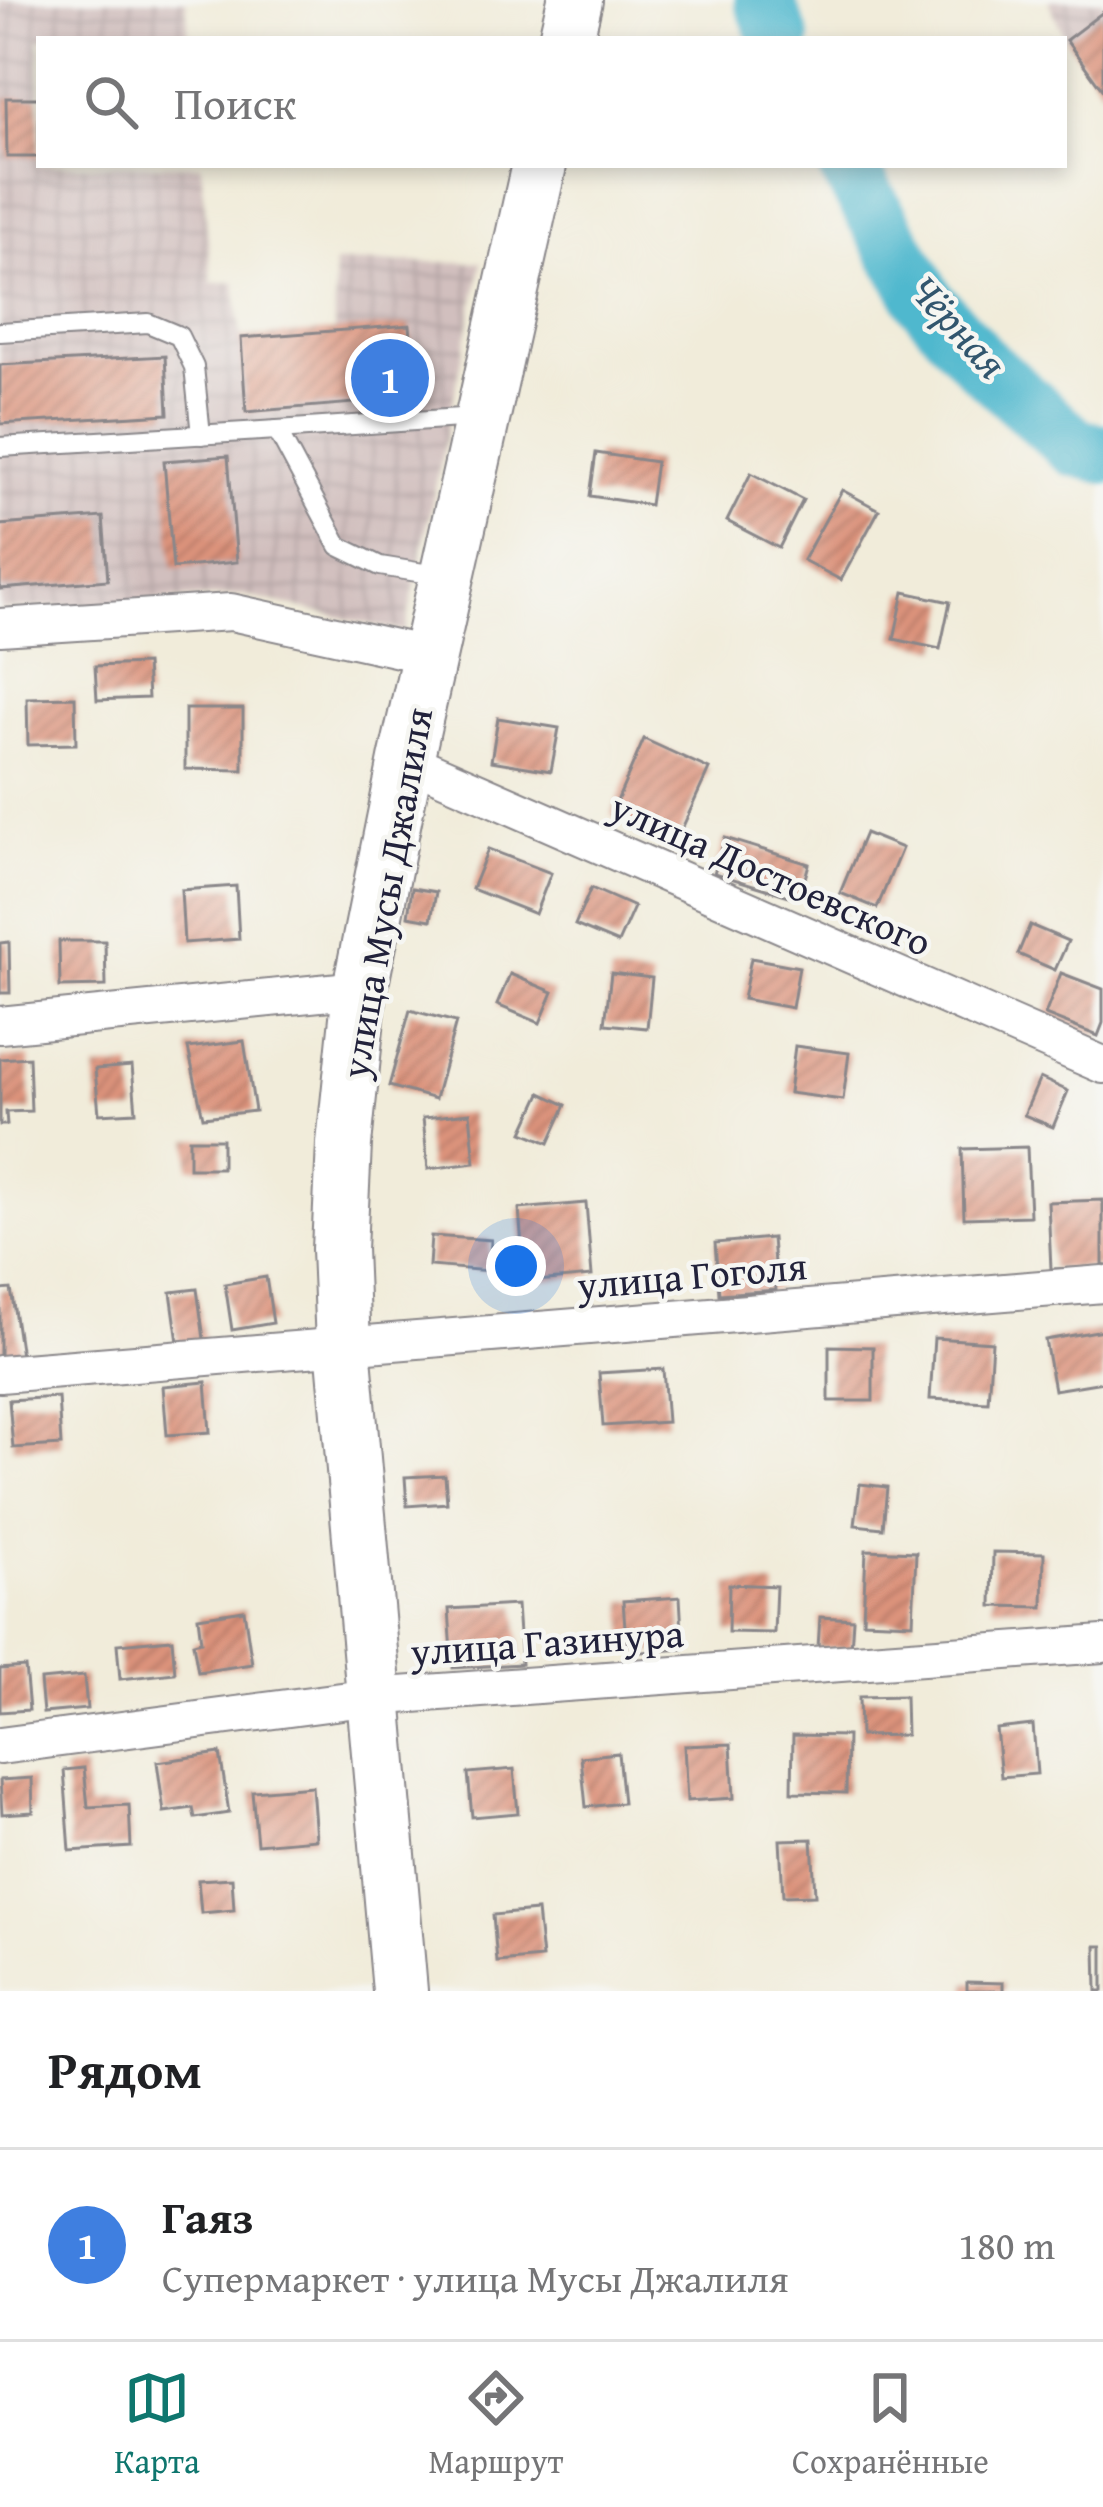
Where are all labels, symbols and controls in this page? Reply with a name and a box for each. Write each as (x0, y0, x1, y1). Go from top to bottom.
search box (36, 36, 1067, 168)
icon: search (78, 69, 144, 135)
text: Поиск (174, 70, 296, 135)
water label: Чёрная (896, 260, 1023, 391)
pin: 1 (351, 333, 429, 423)
street label: улица Мусы Джалиля (325, 703, 446, 1084)
street label: улица Достоевского (601, 777, 941, 970)
your location (486, 1236, 546, 1296)
street label: улица Гоголя (574, 1236, 809, 1313)
street label: улица Газинура (408, 1603, 686, 1680)
text: Рядом (48, 2032, 202, 2107)
text: Гаяз (162, 2184, 254, 2249)
text: 1 (77, 2216, 97, 2273)
text: 180 m (958, 2216, 1055, 2273)
text: Супермаркет · улица Мусы Джалиля (162, 2249, 789, 2306)
tab: Карта (114, 2365, 200, 2485)
tab: Маршрут (428, 2365, 563, 2485)
tab: Сохранённые (792, 2365, 989, 2485)

